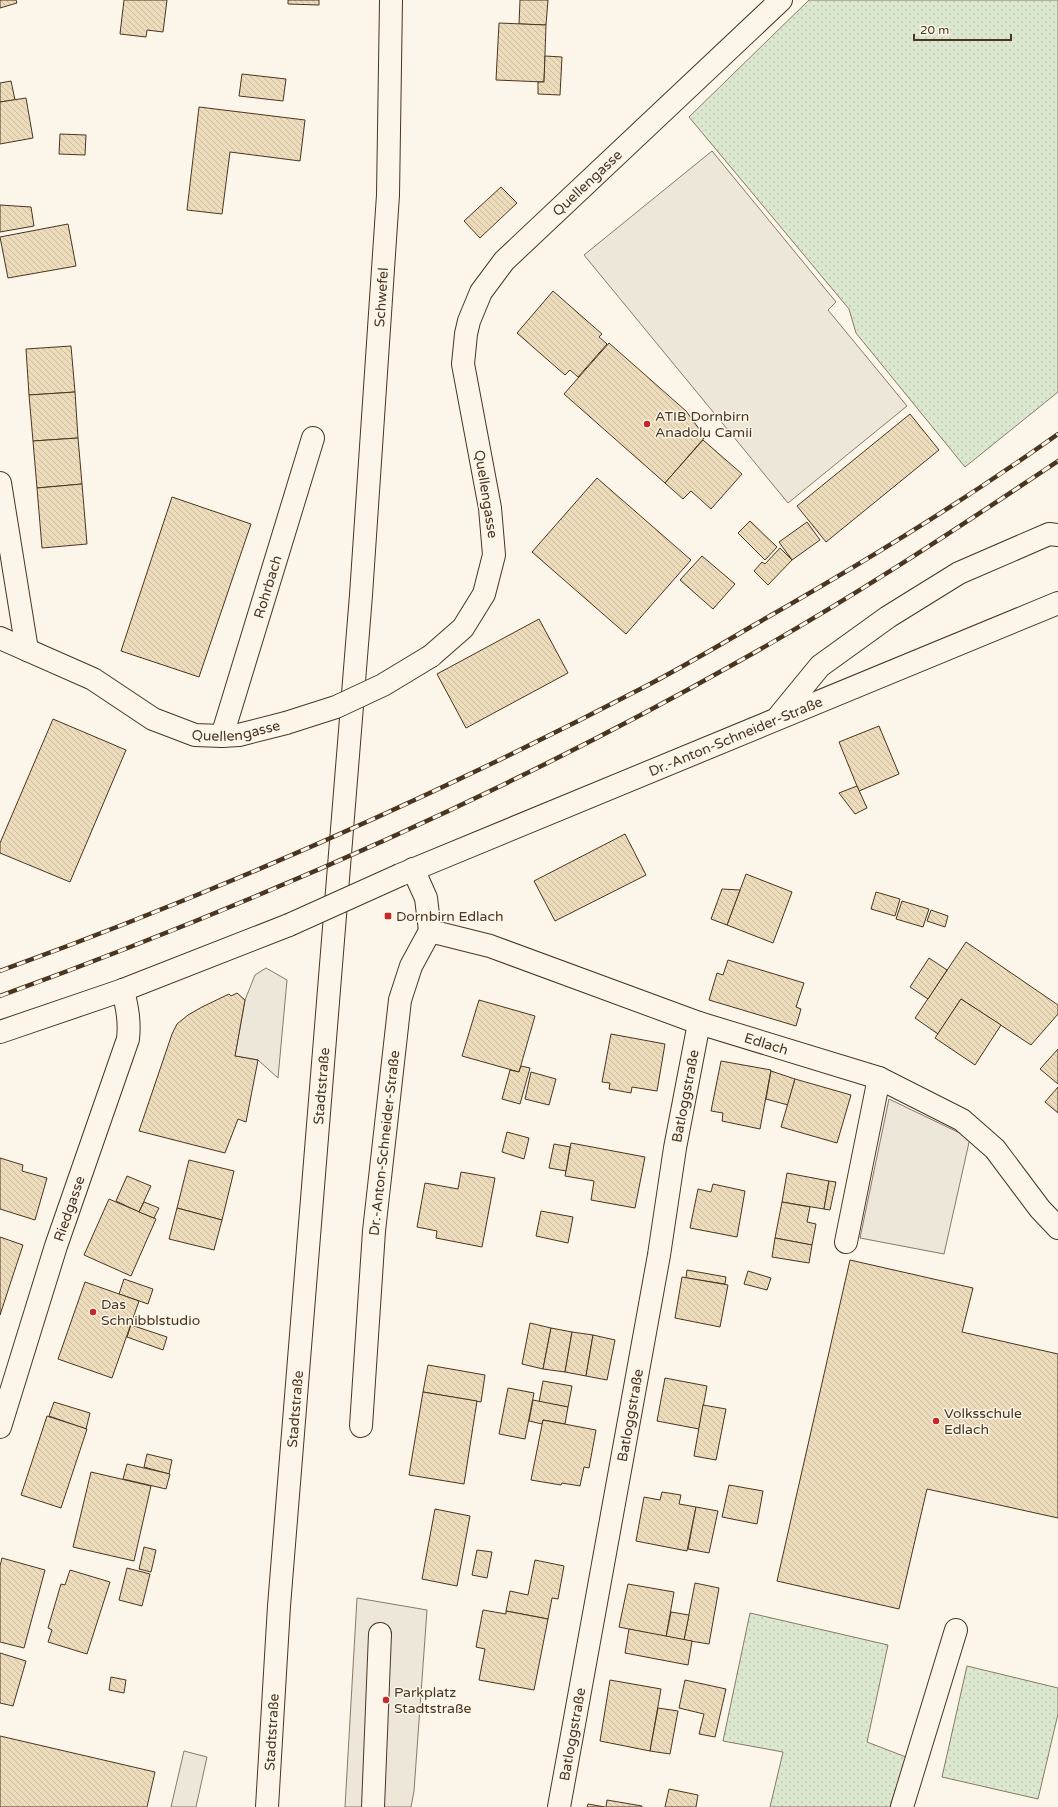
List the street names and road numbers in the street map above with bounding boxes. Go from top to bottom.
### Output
street label: Quellengasse [549,146,625,220]
street label: Schwefel [371,267,392,328]
street label: Quellengasse [471,449,501,539]
street label: Rohrbach [250,553,285,620]
street label: Dr.-Anton-Schneider-Straße [646,693,825,780]
street label: Quellengasse [191,716,282,745]
street label: Edlach [742,1029,790,1058]
street label: Stadtstraße [310,1047,333,1125]
street label: Batloggstraße [668,1048,702,1144]
street label: Dr.-Anton-Schneider-Straße [365,1049,403,1237]
street label: Riedgasse [50,1174,88,1244]
street label: Batloggstraße [613,1367,647,1463]
street label: Stadtstraße [283,1370,307,1448]
street label: Batloggstraße [555,1686,589,1782]
street label: Stadtstraße [261,1693,282,1771]

